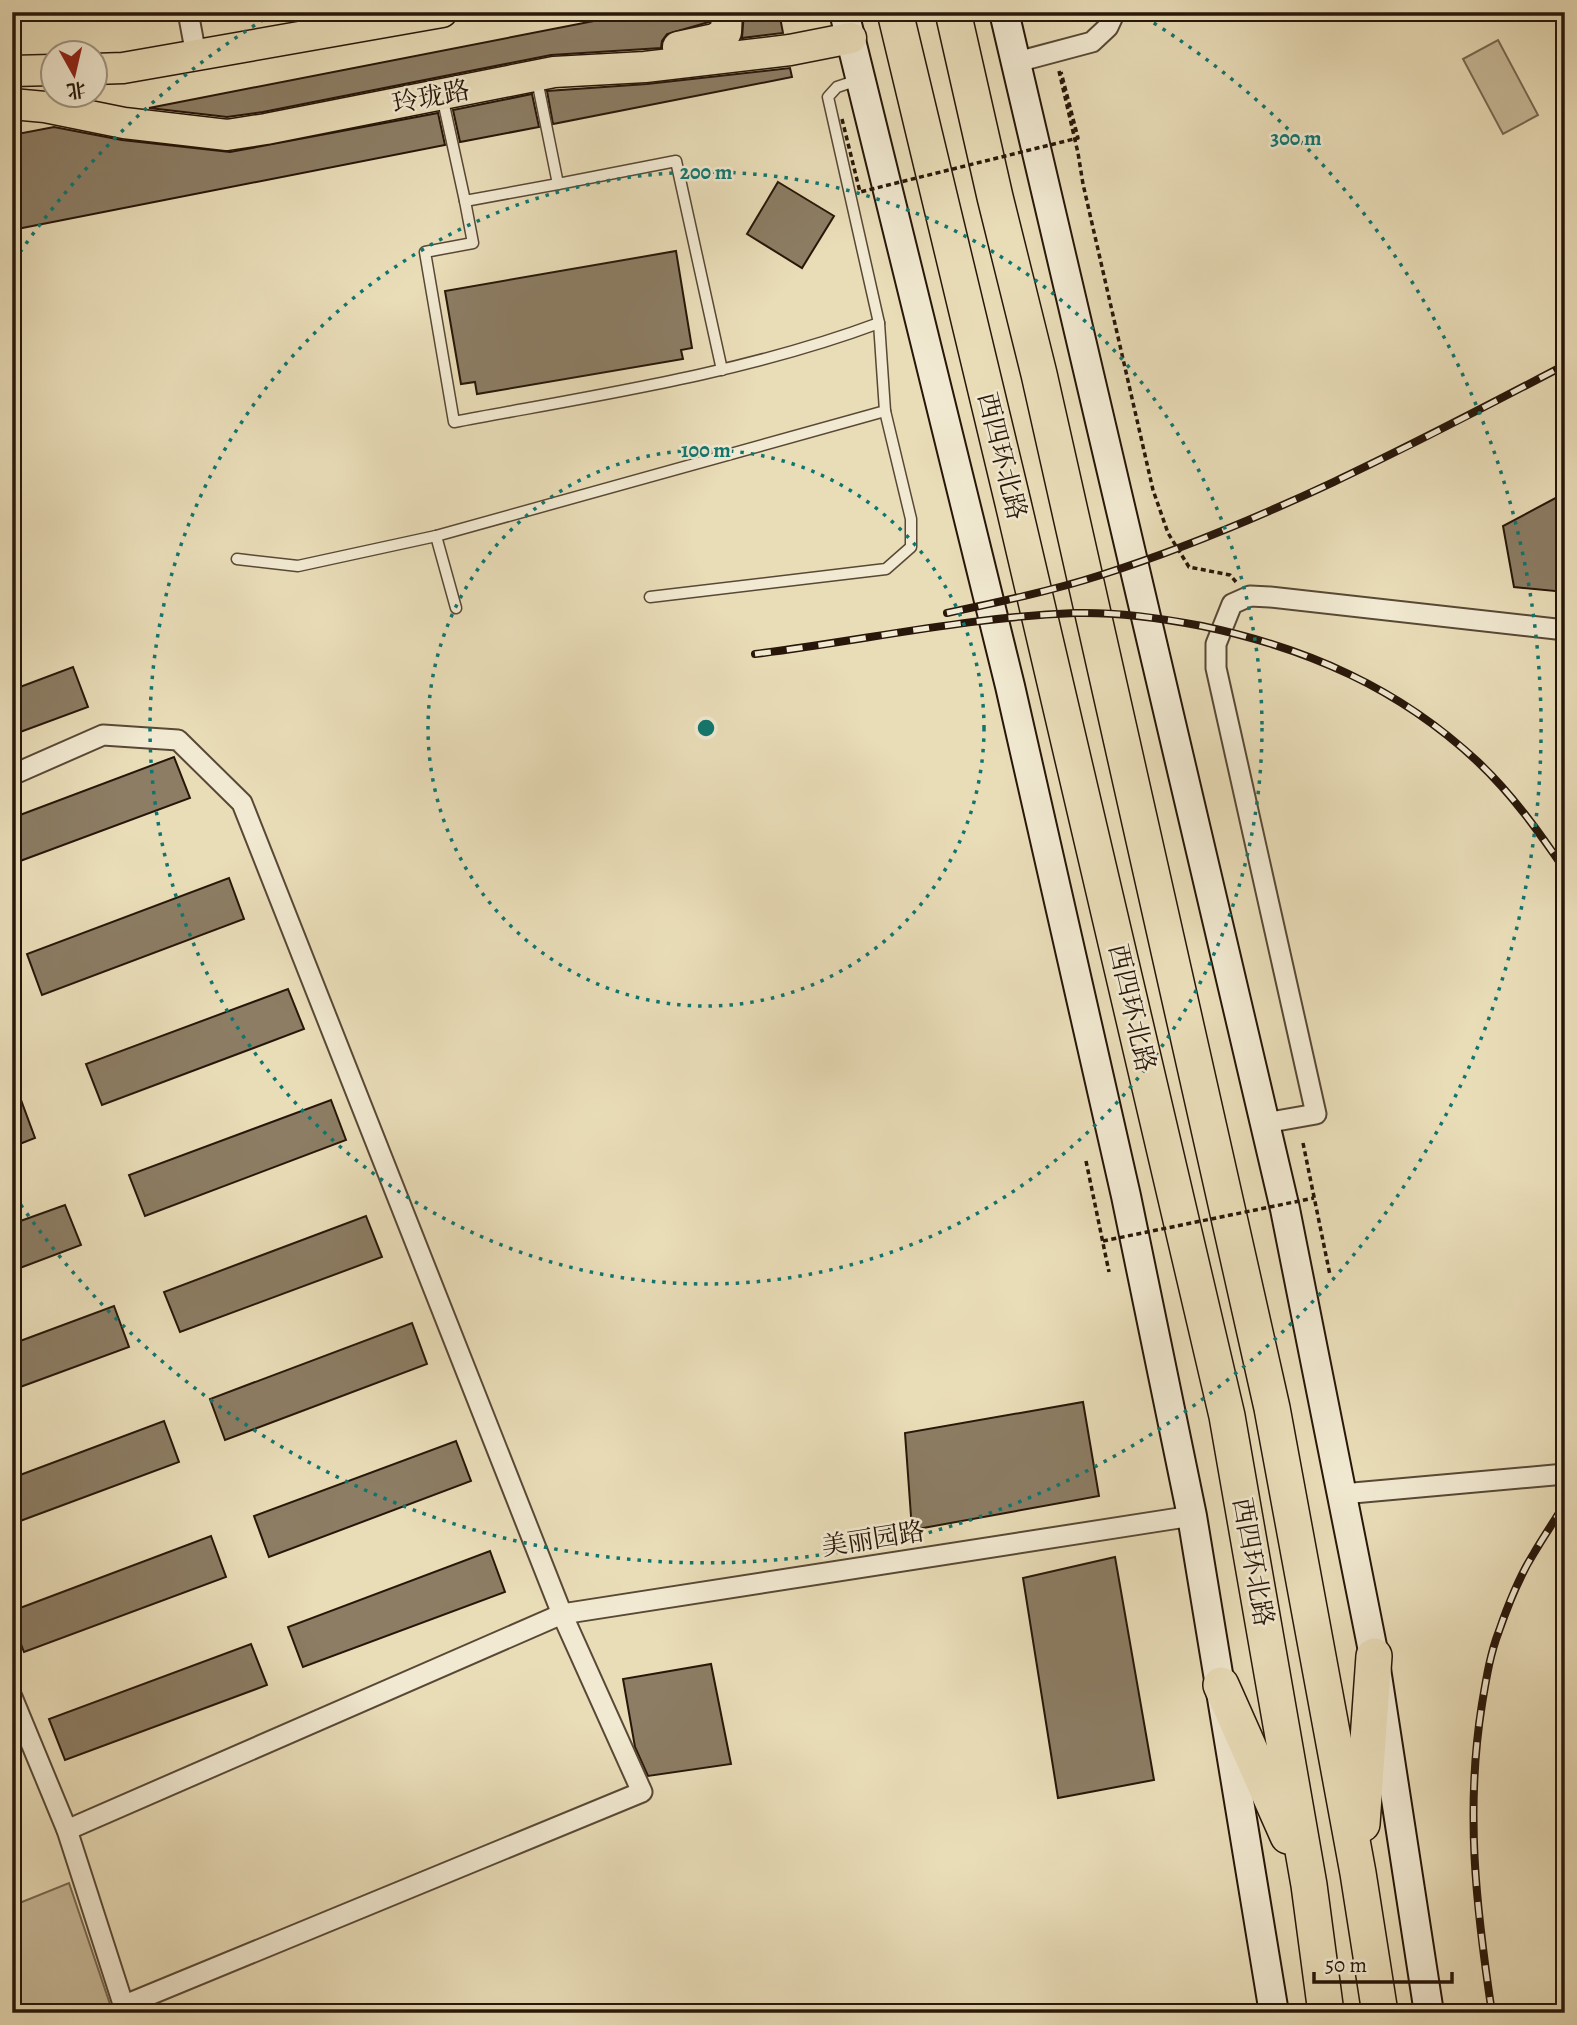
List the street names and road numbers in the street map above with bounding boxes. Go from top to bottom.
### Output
street label: 玲珑路 [389,72,473,122]
street label: 西四环北路 [969,389,1035,523]
street label: 西四环北路 [1100,941,1164,1075]
street label: 西四环北路 [1224,1495,1282,1629]
street label: 美丽园路 [819,1514,927,1564]

